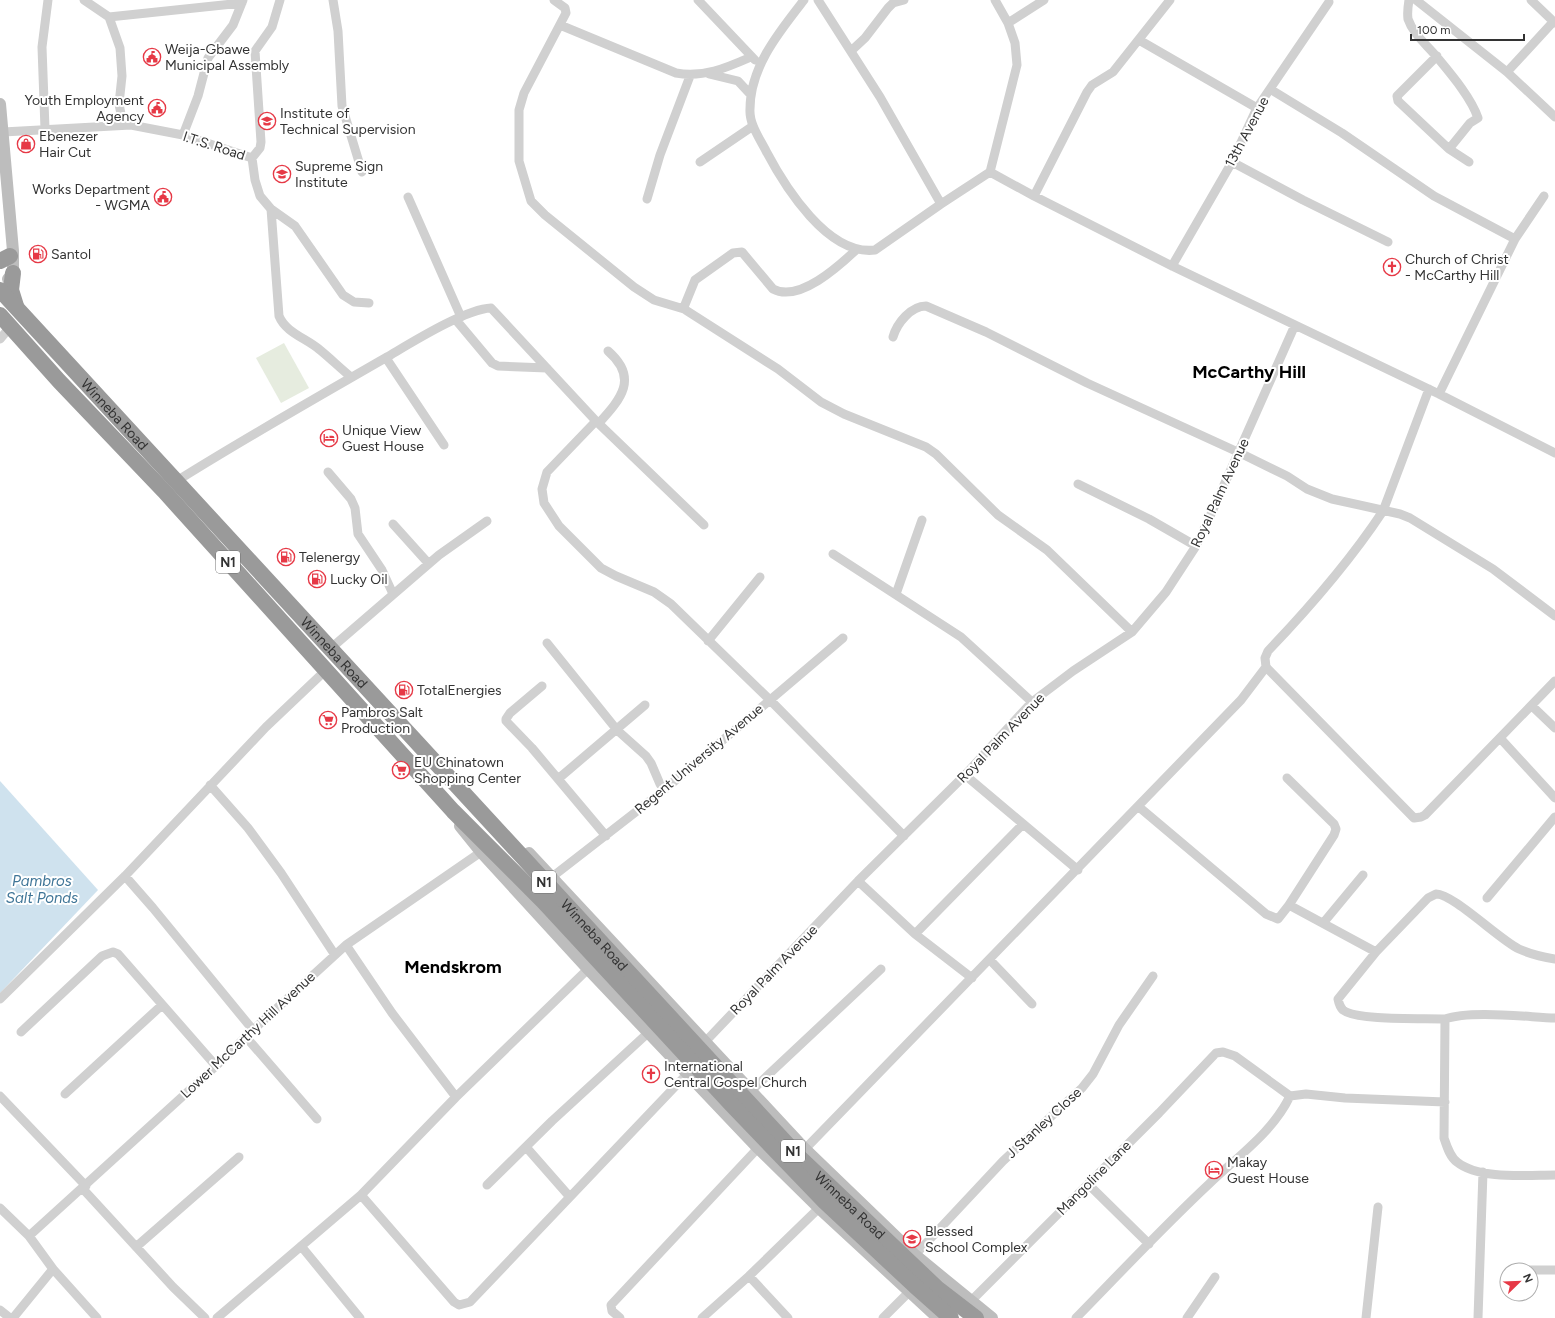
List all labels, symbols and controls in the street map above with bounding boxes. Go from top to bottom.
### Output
scale bar [1411,16,1524,42]
text: 100 m [1417,23,1451,37]
place label: Weija-Gbawe Municipal Assembly [165,41,290,74]
public building icon: Weija-Gbawe Municipal Assembly [142,47,162,67]
place label: Youth Employment Agency [24,92,145,125]
street label: 13th Avenue [1221,94,1273,170]
public building icon: Youth Employment Agency [147,98,167,118]
place label: Institute of Technical Supervision [280,105,416,138]
school or university icon: Institute of Technical Supervision [257,111,277,131]
place label: Ebenezer Hair Cut [39,128,98,161]
street label: I.T.S. Road [181,128,247,164]
shop icon: Ebenezer Hair Cut [16,134,36,154]
place label: Supreme Sign Institute [295,158,383,191]
school or university icon: Supreme Sign Institute [272,164,292,184]
place label: Works Department - WGMA [32,181,151,214]
public building icon: Works Department - WGMA [153,187,173,207]
fuel station icon: Santol [28,244,48,264]
place label: Santol [51,246,91,263]
place label: Church of Christ - McCarthy Hill [1405,251,1509,284]
church icon: Church of Christ - McCarthy Hill [1382,257,1402,277]
district label: McCarthy Hill [1192,361,1306,383]
street label: Winneba Road [77,375,152,454]
place label: Unique View Guest House [342,422,424,455]
hotel icon: Unique View Guest House [319,428,339,448]
street label: Royal Palm Avenue [1187,435,1253,550]
fuel station icon: Telenergy [276,547,296,567]
place label: Telenergy [299,549,361,566]
road number: N1 [216,551,240,573]
fuel station icon: Lucky Oil [307,569,327,589]
place label: Lucky Oil [330,571,387,588]
street label: Winneba Road [297,613,371,692]
fuel station icon: TotalEnergies [394,680,414,700]
place label: TotalEnergies [417,682,502,699]
street label: Royal Palm Avenue [954,689,1049,787]
street label: Regent University Avenue [631,700,767,818]
place label: Pambros Salt Production [341,704,423,737]
supermarket icon: Pambros Salt Production [318,710,338,730]
place label: EU Chinatown Shopping Center [414,754,521,787]
supermarket icon: EU Chinatown Shopping Center [391,760,411,780]
road number: N1 [532,871,556,893]
water label: Pambros Salt Ponds [6,872,78,907]
street label: Winneba Road [557,896,631,974]
street label: Royal Palm Avenue [727,921,822,1019]
district label: Mendskrom [404,956,502,978]
street label: Lower McCarthy Hill Avenue [177,968,319,1102]
place label: International Central Gospel Church [664,1058,807,1091]
church icon: International Central Gospel Church [641,1064,661,1084]
street label: J Stanley Close [1003,1084,1085,1162]
street label: Mangoline Lane [1053,1137,1135,1219]
road number: N1 [781,1140,805,1162]
place label: Makay Guest House [1227,1154,1309,1187]
hotel icon: Makay Guest House [1204,1160,1224,1180]
street label: Winneba Road [811,1168,889,1243]
place label: Blessed School Complex [925,1223,1028,1256]
school or university icon: Blessed School Complex [902,1229,922,1249]
north arrow [1499,1262,1539,1302]
text: N [1520,1272,1535,1285]

